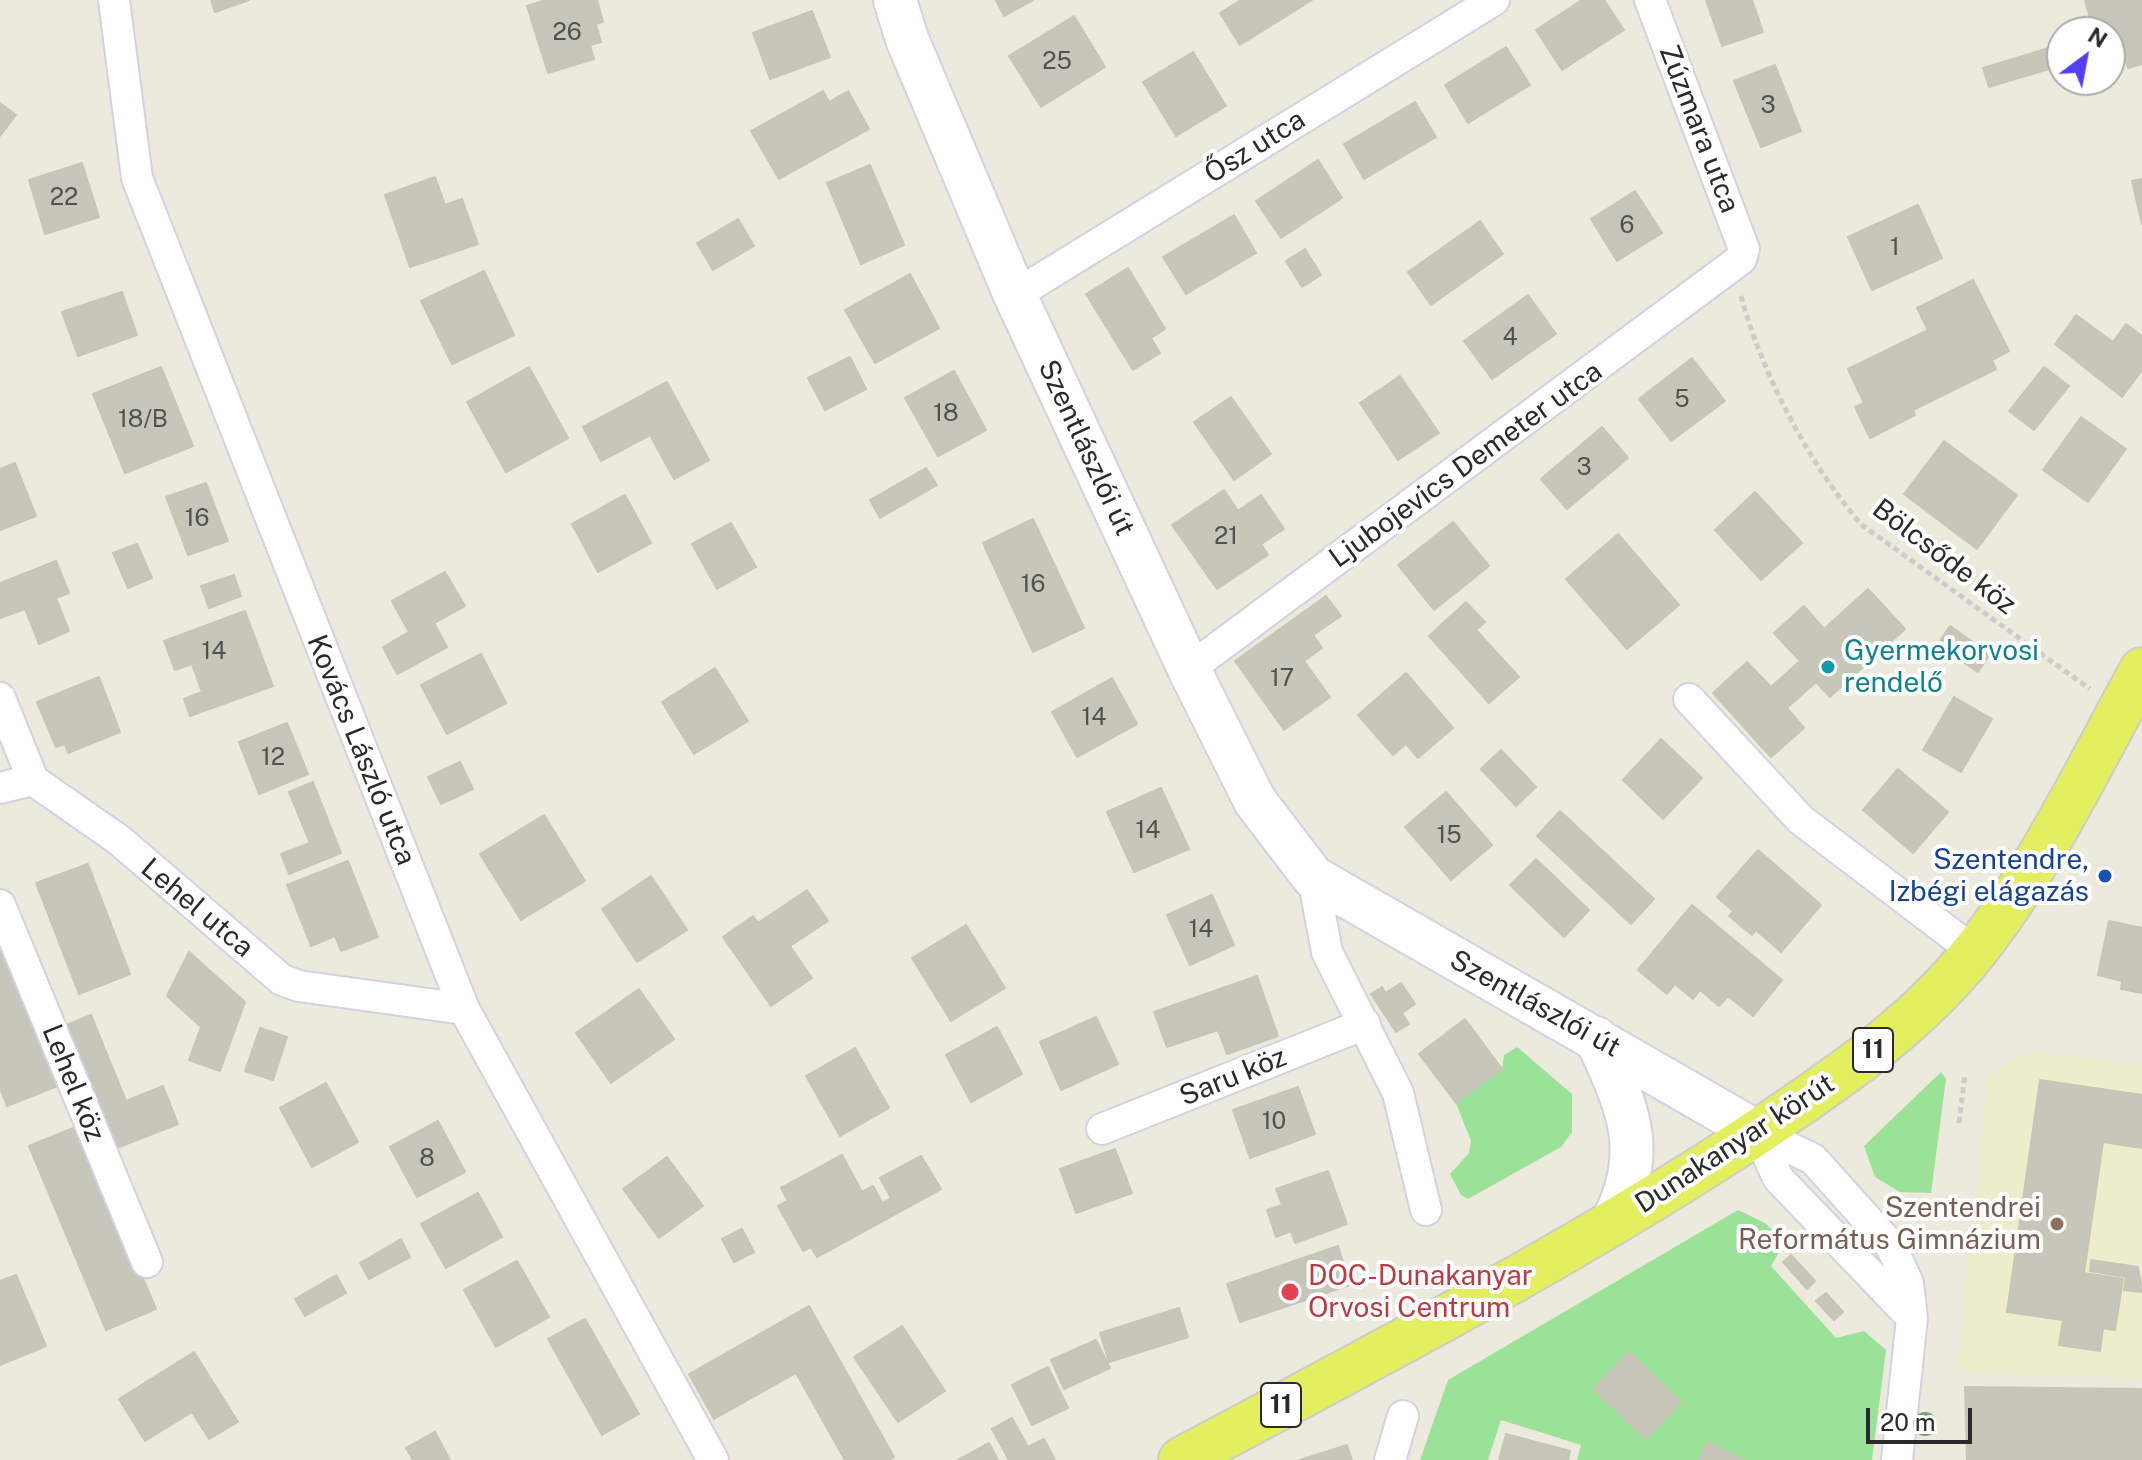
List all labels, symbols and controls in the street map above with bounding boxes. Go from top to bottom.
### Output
north arrow [2046,16,2126,96]
house number: 26 [552,19,582,47]
text: N [2083,22,2112,53]
street label: Zúzmara utca [1652,40,1746,218]
house number: 25 [1042,48,1072,76]
house number: 3 [1760,92,1776,120]
street label: Ősz utca [1199,103,1311,191]
house number: 22 [50,184,78,212]
house number: 6 [1620,212,1634,240]
house number: 1 [1890,234,1900,262]
house number: 4 [1502,324,1518,352]
street label: Szentlászlói út [1031,355,1141,541]
street label: Ljubojevics Demeter utca [1323,355,1609,575]
house number: 5 [1674,386,1690,414]
house number: 18 [933,400,959,428]
house number: 18/B [118,406,168,434]
house number: 3 [1576,454,1592,482]
street label: Bölcsőde köz [1866,492,2022,622]
house number: 16 [185,505,209,533]
house number: 21 [1214,523,1238,551]
house number: 16 [1021,571,1045,599]
street label: Kovács László utca [299,630,423,870]
place label: Gyermekorvosi rendelő [1844,634,2039,700]
house number: 14 [202,638,226,666]
marker: Gyermekorvosi rendelő [1819,658,1837,676]
house number: 17 [1270,665,1294,693]
house number: 14 [1082,704,1106,732]
house number: 12 [261,744,285,772]
house number: 14 [1136,817,1160,845]
house number: 15 [1436,822,1462,850]
place label: Szentendre, Izbégi elágazás [1889,843,2089,909]
street label: Lehel utca [134,851,260,965]
marker: Szentendre, Izbégi elágazás [2096,867,2114,885]
house number: 14 [1189,916,1213,944]
street label: Szentlászlói út [1444,943,1626,1065]
street label: Lehel köz [34,1020,112,1146]
road number: 11 [1853,1028,1893,1072]
street label: Saru köz [1175,1040,1291,1114]
street label: Dunakanyar körút [1629,1067,1841,1221]
house number: 10 [1262,1108,1286,1136]
house number: 8 [419,1145,435,1173]
place label: Szentendrei Református Gimnázium [1738,1191,2041,1257]
marker: Szentendrei Református Gimnázium [2048,1215,2066,1233]
place label: DOC-Dunakanyar Orvosi Centrum [1308,1259,1533,1325]
marker: DOC-Dunakanyar Orvosi Centrum [1279,1281,1301,1303]
road number: 11 [1261,1383,1301,1427]
scale bar [1870,1392,1976,1442]
text: 20 m [1880,1408,1936,1436]

